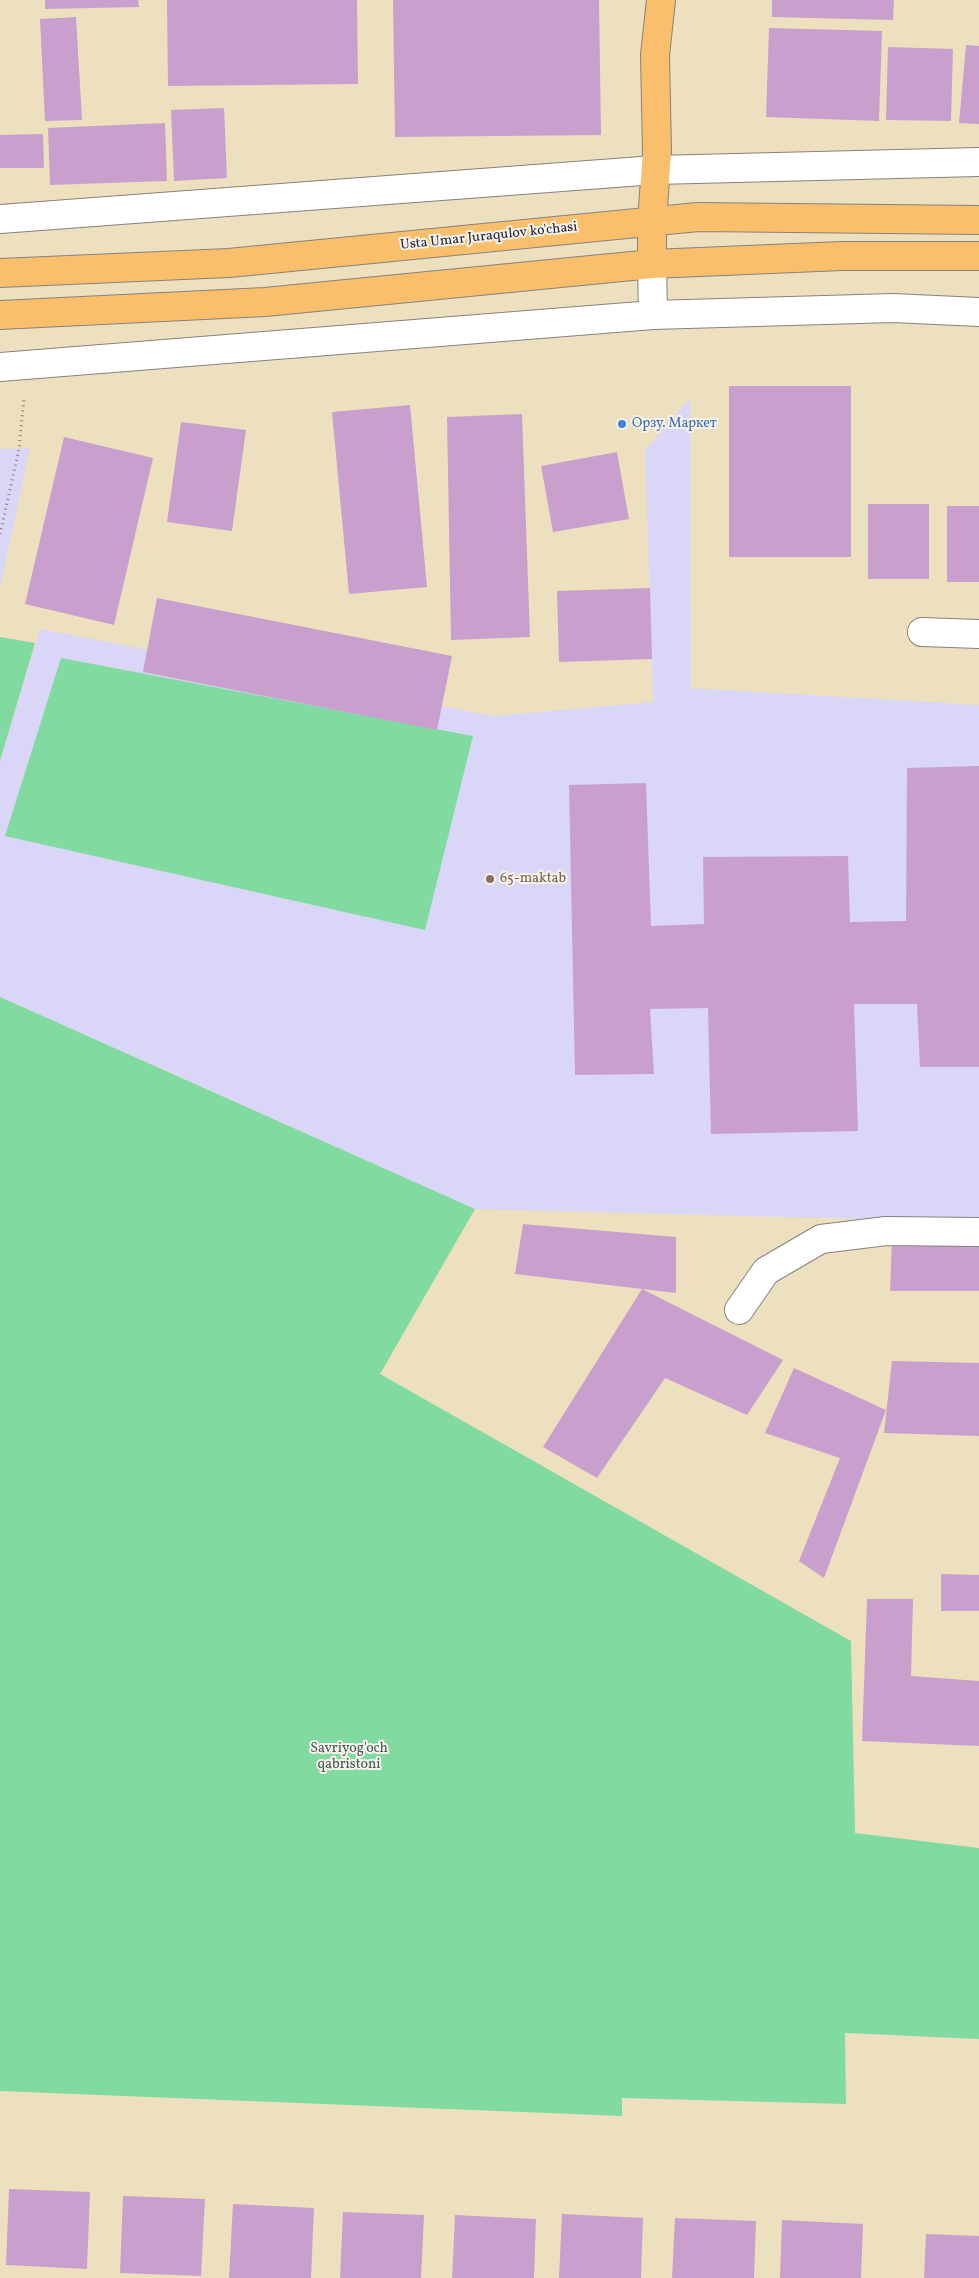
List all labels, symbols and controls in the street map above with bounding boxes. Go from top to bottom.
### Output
street label: Usta Umar Juraqulov ko'chasi [400,219,578,255]
place label: Орзу. Маркет [632,416,717,432]
marker: Орзу. Маркет [616,418,628,430]
place label: 65-maktab [500,871,566,887]
marker: 65-maktab [484,873,496,885]
park label: Savriyog'och qabristoni [310,1741,388,1774]

